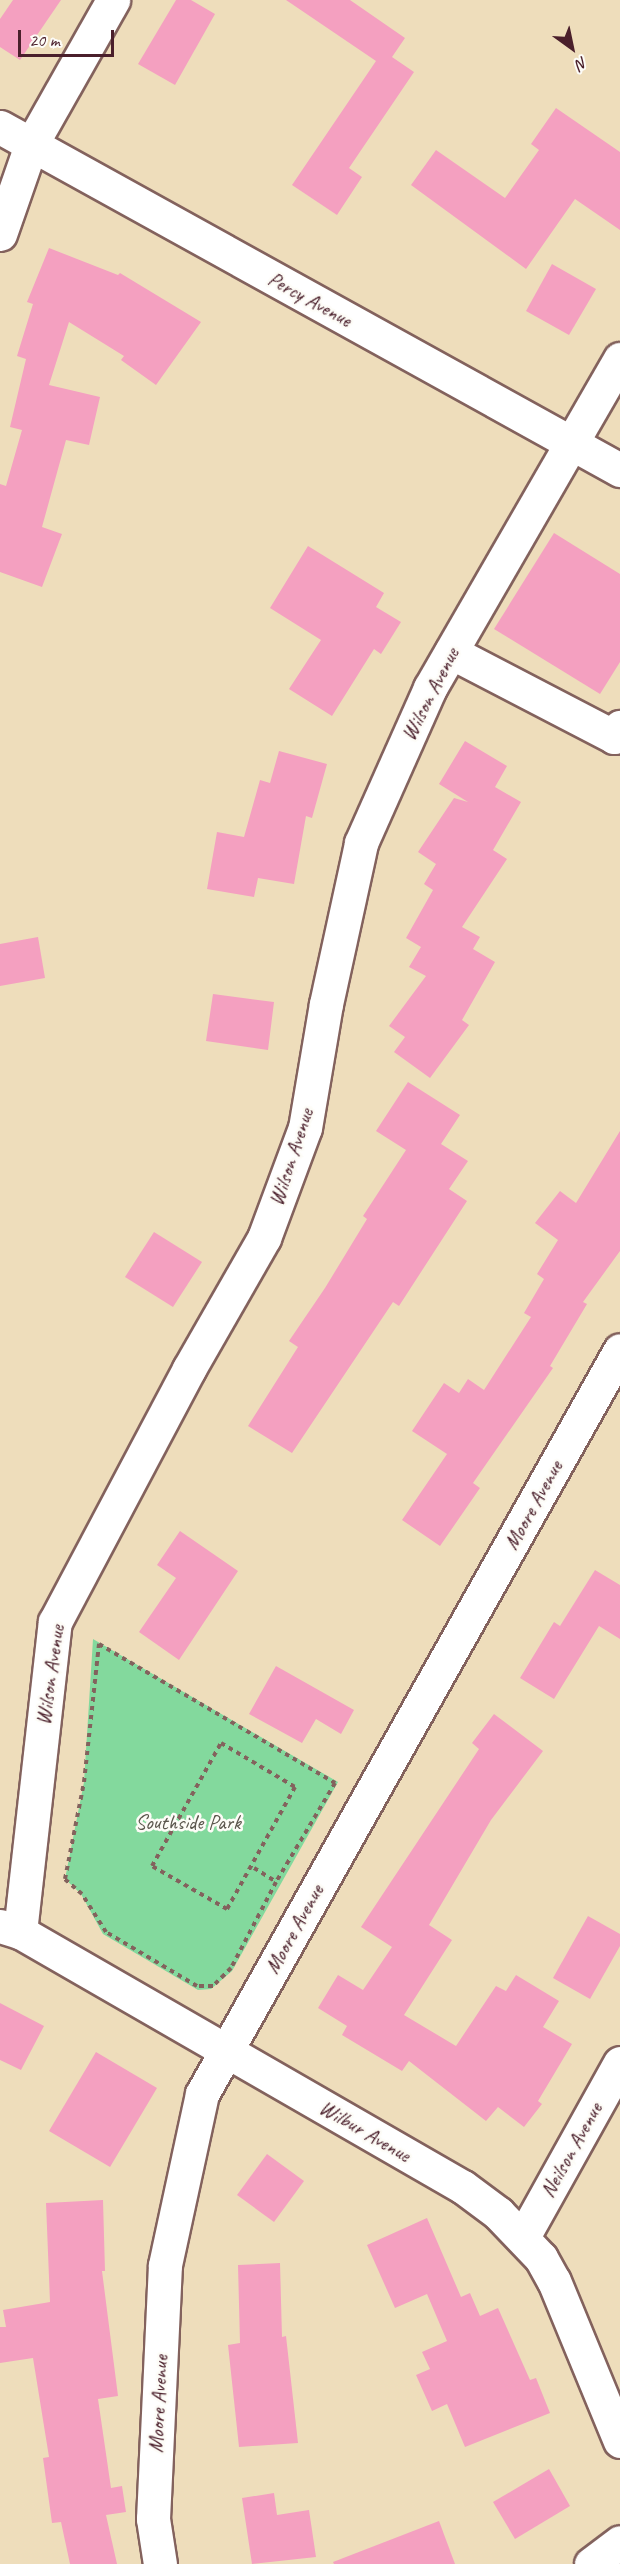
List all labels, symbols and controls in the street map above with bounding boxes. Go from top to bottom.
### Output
scale bar [21,18,117,56]
north arrow [542,18,602,78]
text: 20 m [29,29,60,51]
text: N [572,52,591,74]
street label: Percy Avenue [264,266,356,332]
street label: Wilson Avenue [396,643,464,745]
street label: Wilson Avenue [263,1105,319,1209]
street label: Moore Avenue [498,1456,568,1554]
street label: Wilson Avenue [31,1623,69,1727]
park label: Southside Park [135,1809,241,1835]
street label: Moore Avenue [259,1880,329,1978]
street label: Wilbur Avenue [315,2095,415,2167]
street label: Neilson Avenue [535,2098,607,2202]
street label: Moore Avenue [143,2355,173,2453]

